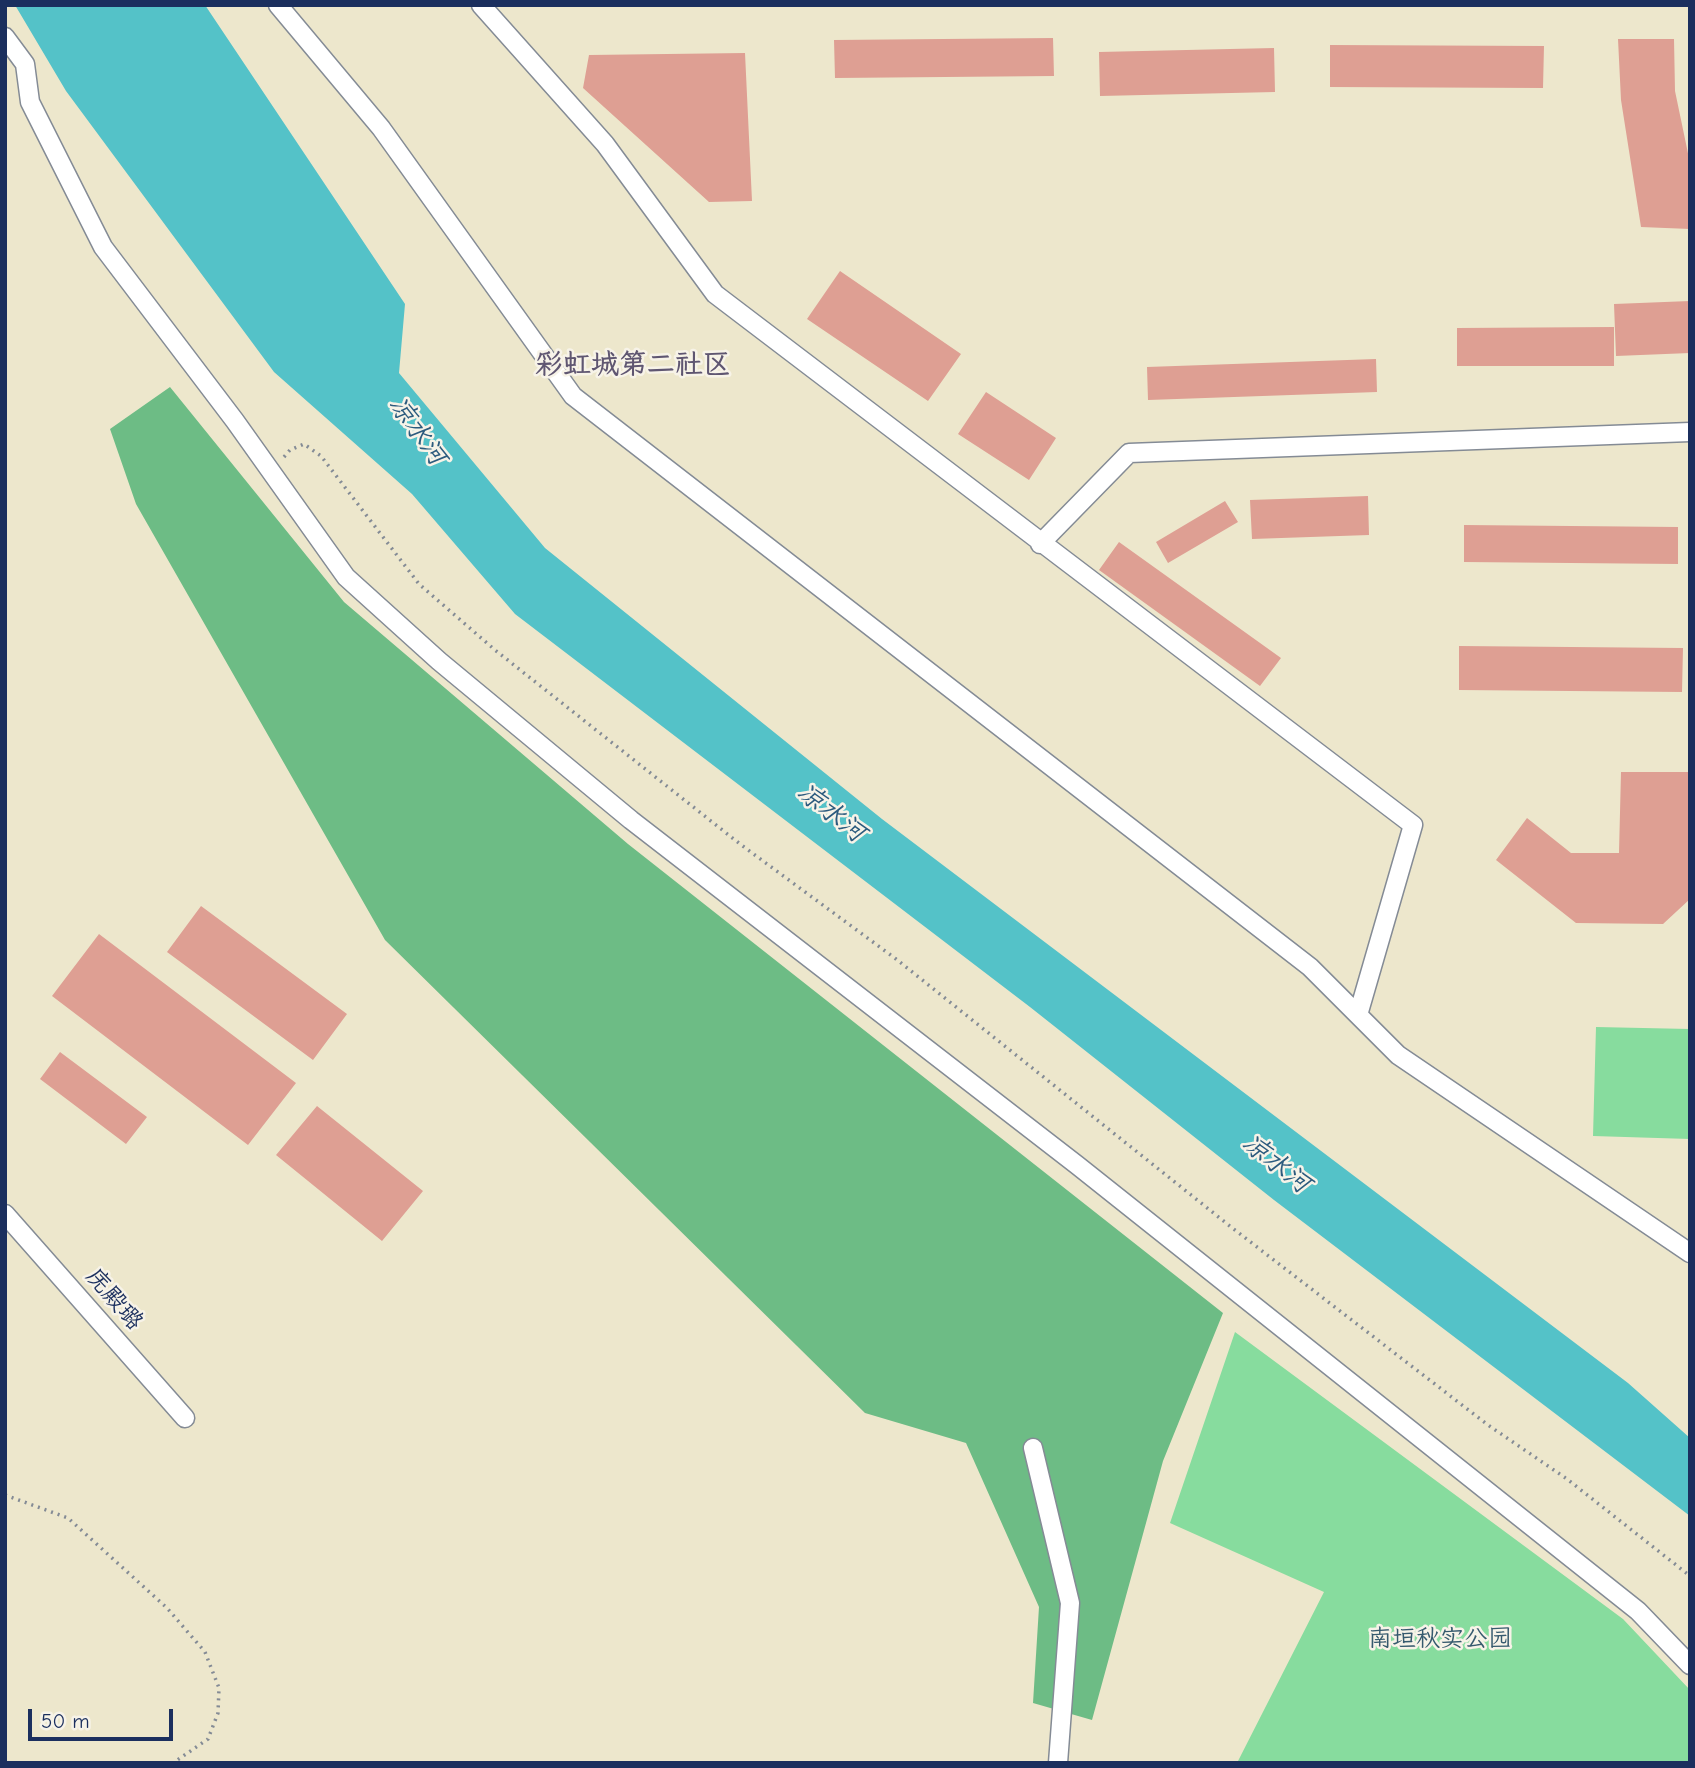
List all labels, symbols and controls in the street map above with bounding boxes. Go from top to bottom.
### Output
district label: 彩虹城第二社区 [535,348,731,382]
water label: 凉水河 [381,390,453,472]
water label: 凉水河 [791,777,871,849]
water label: 凉水河 [1236,1128,1316,1200]
street label: 庑殿璐 [80,1262,148,1336]
park label: 南垣秋实公园 [1368,1625,1512,1653]
scale bar [32,1694,177,1738]
text: 50 m [41,1709,90,1733]

